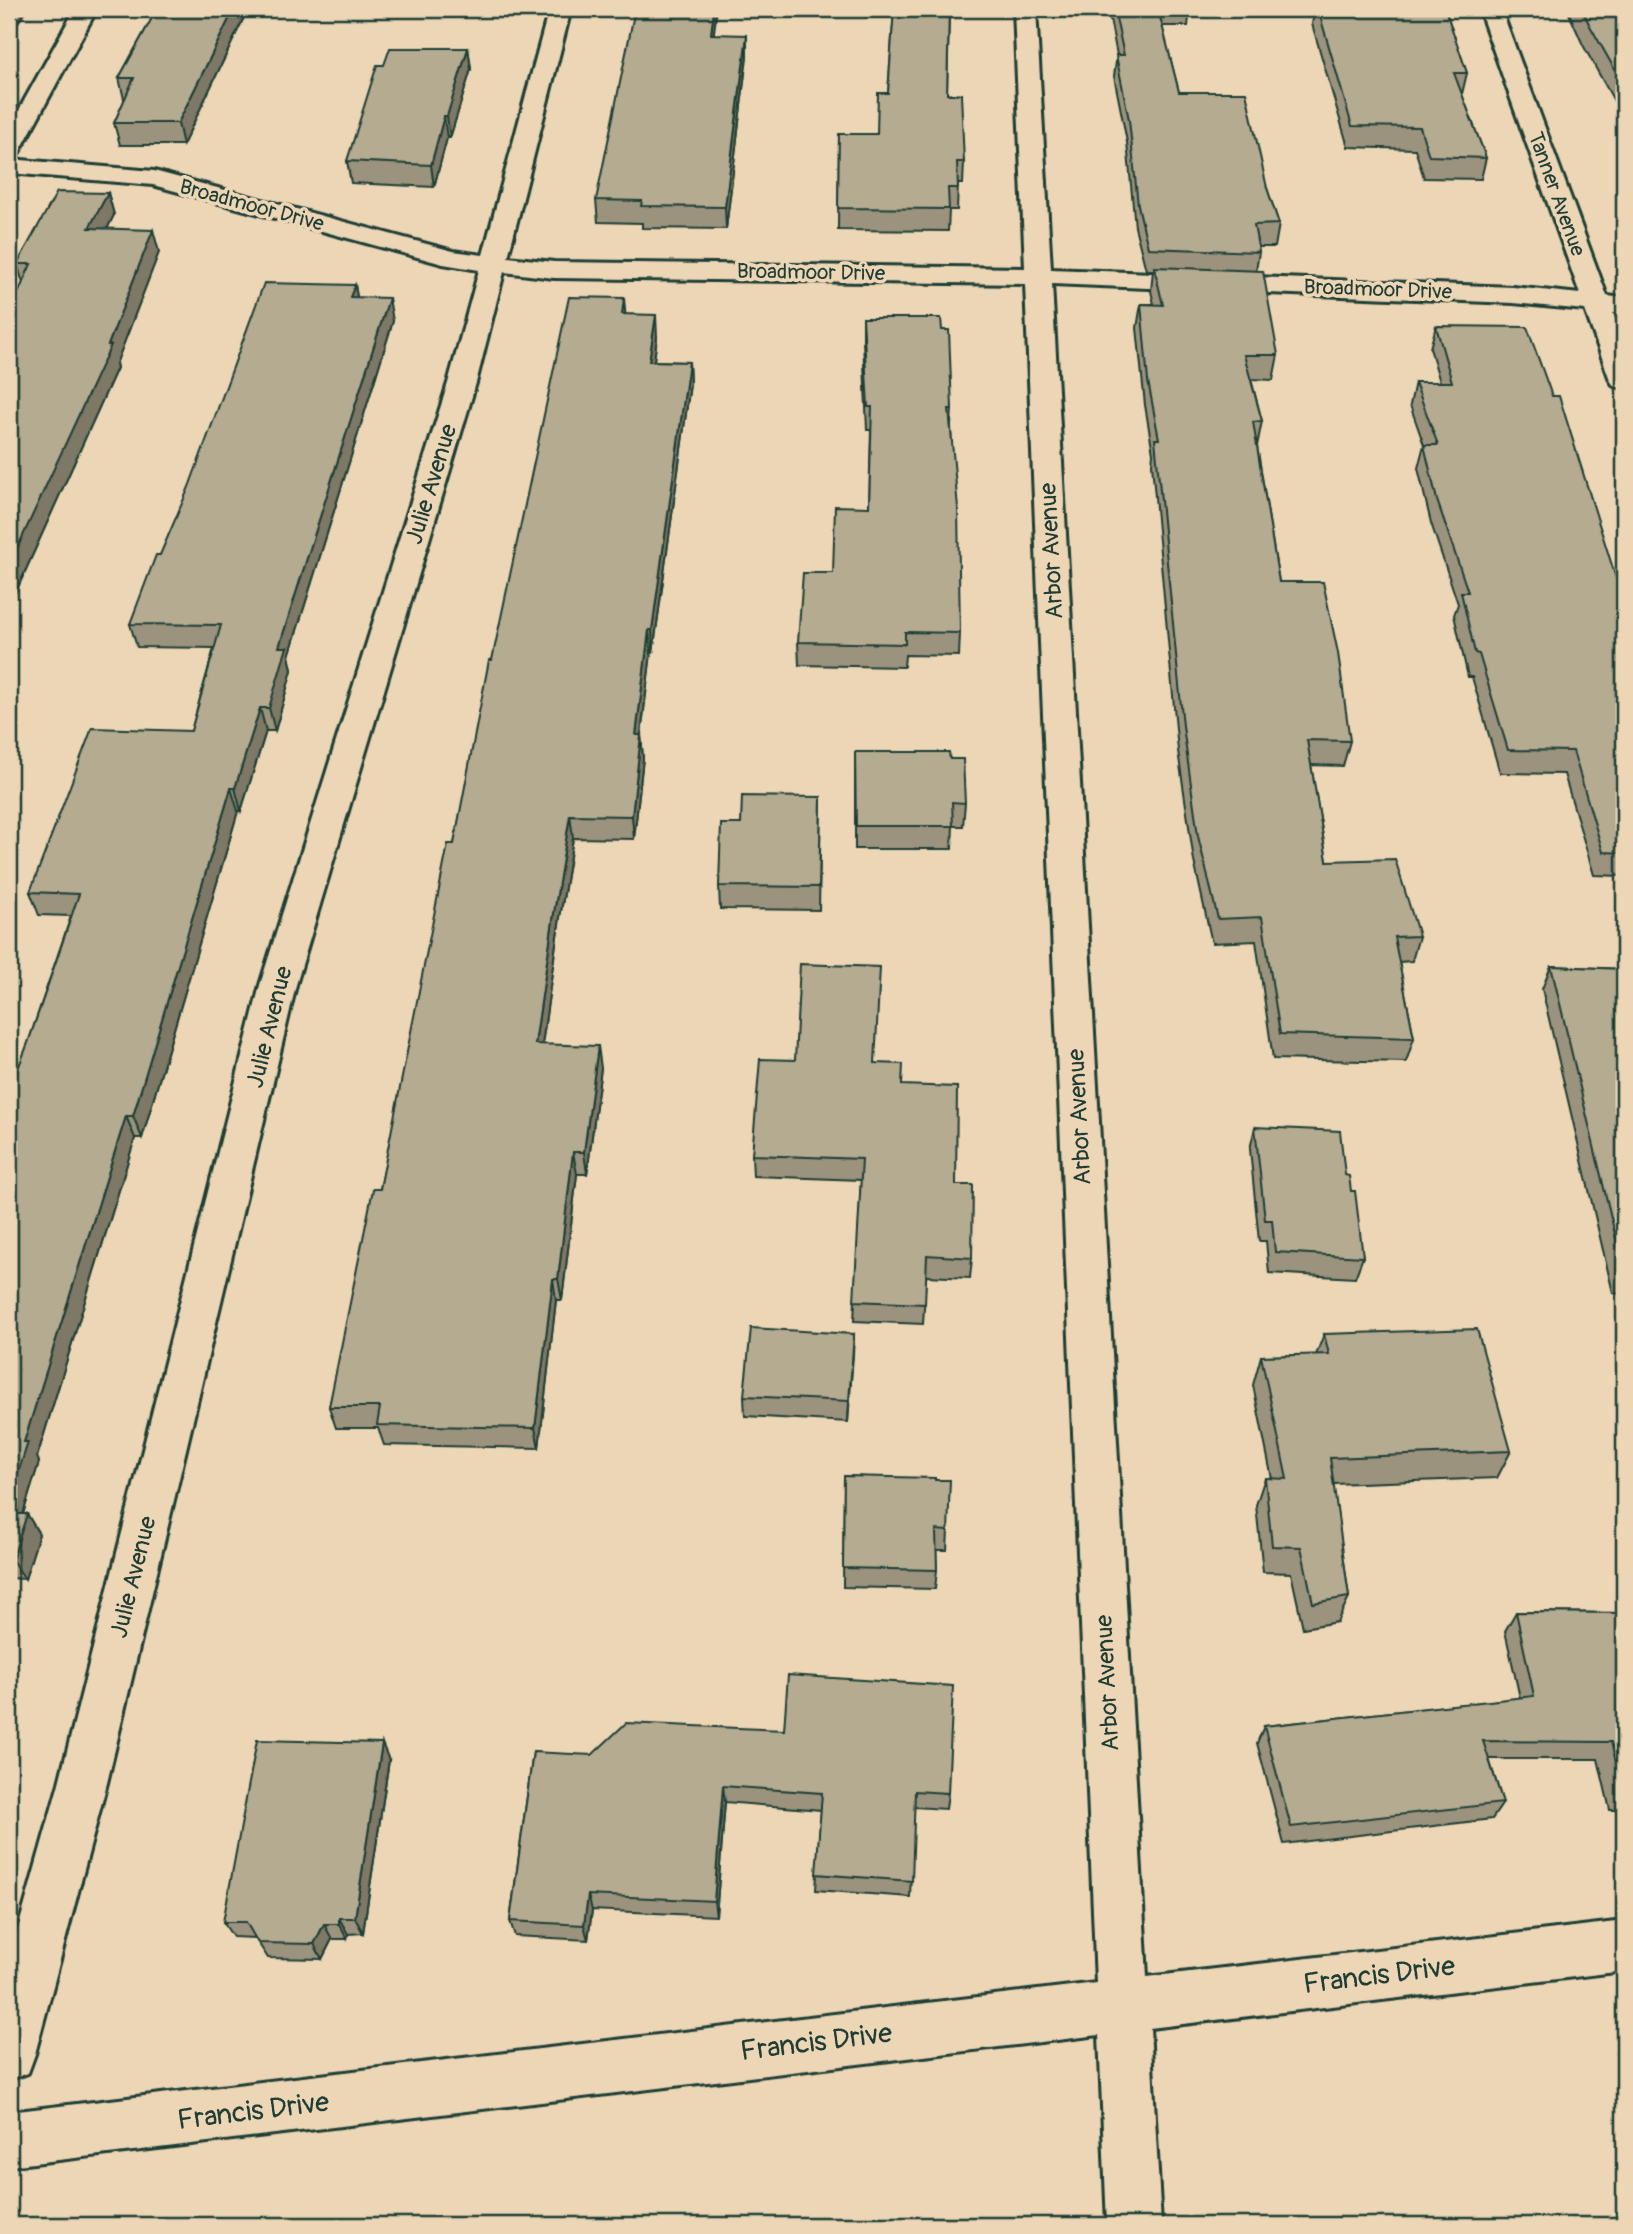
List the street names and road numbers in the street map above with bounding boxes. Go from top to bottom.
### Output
street label: Tanner Avenue [1522,128,1592,261]
street label: Broadmoor Drive [177,173,328,238]
street label: Broadmoor Drive [737,258,886,287]
street label: Broadmoor Drive [1303,273,1453,306]
street label: Julie Avenue [399,420,464,548]
street label: Arbor Avenue [1033,482,1070,620]
street label: Julie Avenue [240,963,299,1091]
street label: Arbor Avenue [1061,1048,1098,1186]
street label: Julie Avenue [104,1513,163,1641]
street label: Arbor Avenue [1089,1614,1126,1752]
street label: Francis Drive [1301,1949,1457,2002]
street label: Francis Drive [738,2016,894,2069]
street label: Francis Drive [175,2085,331,2138]

